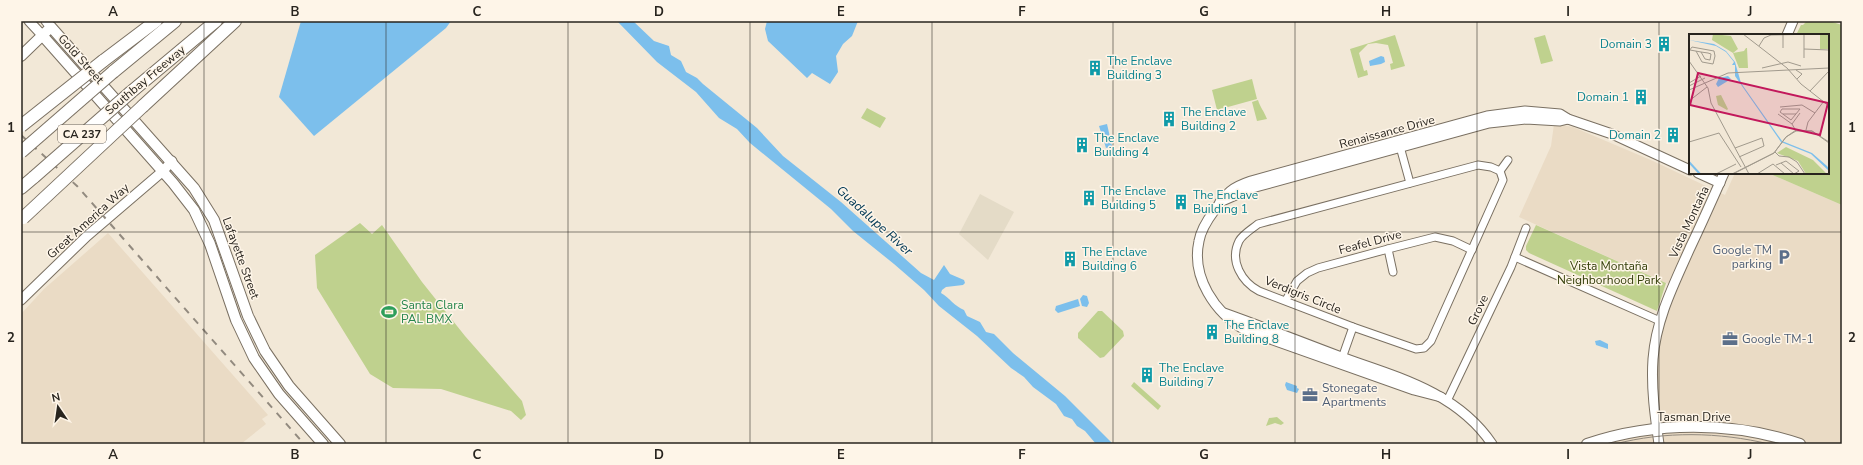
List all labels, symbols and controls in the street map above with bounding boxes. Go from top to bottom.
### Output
text: A [108,3,118,21]
text: B [291,3,300,21]
text: C [473,3,482,21]
text: D [654,3,664,21]
text: E [837,3,845,21]
text: F [1018,3,1026,21]
text: G [1199,3,1209,21]
text: H [1381,3,1391,21]
text: I [1566,3,1570,21]
text: J [1747,3,1752,21]
street label: Gold Street [54,31,108,88]
inset map [1689,34,1829,174]
building icon: Domain 3 [1655,35,1673,53]
place label: Domain 3 [1600,36,1652,52]
street label: Southbay Freeway [101,41,189,118]
place label: The Enclave Building 3 [1107,53,1172,83]
building icon: The Enclave Building 3 [1086,59,1104,77]
building icon: Domain 1 [1632,88,1650,106]
place label: Domain 1 [1577,89,1629,105]
place label: The Enclave Building 2 [1181,104,1246,134]
building icon: The Enclave Building 2 [1160,110,1178,128]
street label: Renaissance Drive [1337,112,1437,152]
text: 1 [7,119,15,137]
text: 1 [1848,119,1856,137]
road number: CA 237 [58,125,106,143]
building icon: Domain 2 [1664,126,1682,144]
place label: Domain 2 [1609,127,1661,143]
place label: The Enclave Building 4 [1094,130,1159,160]
building icon: The Enclave Building 4 [1073,136,1091,154]
street label: Great America Way [43,179,133,262]
water label: Guadalupe River [832,182,917,260]
place label: The Enclave Building 5 [1101,183,1166,213]
street label: Vista Montaña [1665,183,1713,262]
place label: The Enclave Building 1 [1193,187,1258,217]
building icon: The Enclave Building 5 [1080,189,1098,207]
building icon: The Enclave Building 1 [1172,193,1190,211]
street label: Lafayette Street [219,215,263,302]
street label: Feafel Drive [1337,226,1403,258]
place label: Google TM parking [1712,242,1772,272]
place label: The Enclave Building 6 [1082,244,1147,274]
parking icon: Google TM parking [1775,248,1793,266]
building icon: The Enclave Building 6 [1061,250,1079,268]
park label: Vista Montaña Neighborhood Park [1557,258,1662,288]
street label: Verdigris Circle [1261,272,1344,318]
street label: Grove [1464,292,1492,328]
place label: Santa Clara PAL BMX [401,297,464,327]
sports icon: Santa Clara PAL BMX [380,303,398,321]
place label: The Enclave Building 8 [1224,317,1289,347]
building icon: The Enclave Building 8 [1203,323,1221,341]
text: 2 [7,329,15,347]
text: 2 [1848,329,1856,347]
office icon: Google TM-1 [1721,330,1739,348]
place label: Google TM-1 [1742,331,1814,347]
place label: The Enclave Building 7 [1159,360,1224,390]
building icon: The Enclave Building 7 [1138,366,1156,384]
place label: Stonegate Apartments [1322,380,1387,410]
office icon: Stonegate Apartments [1301,386,1319,404]
north arrow [38,387,78,427]
text: N [50,390,62,406]
street label: Tasman Drive [1657,409,1731,425]
text: A [108,446,118,464]
text: B [291,446,300,464]
text: C [473,446,482,464]
text: D [654,446,664,464]
text: E [837,446,845,464]
text: F [1018,446,1026,464]
text: G [1199,446,1209,464]
text: H [1381,446,1391,464]
text: I [1566,446,1570,464]
text: J [1747,446,1752,464]

